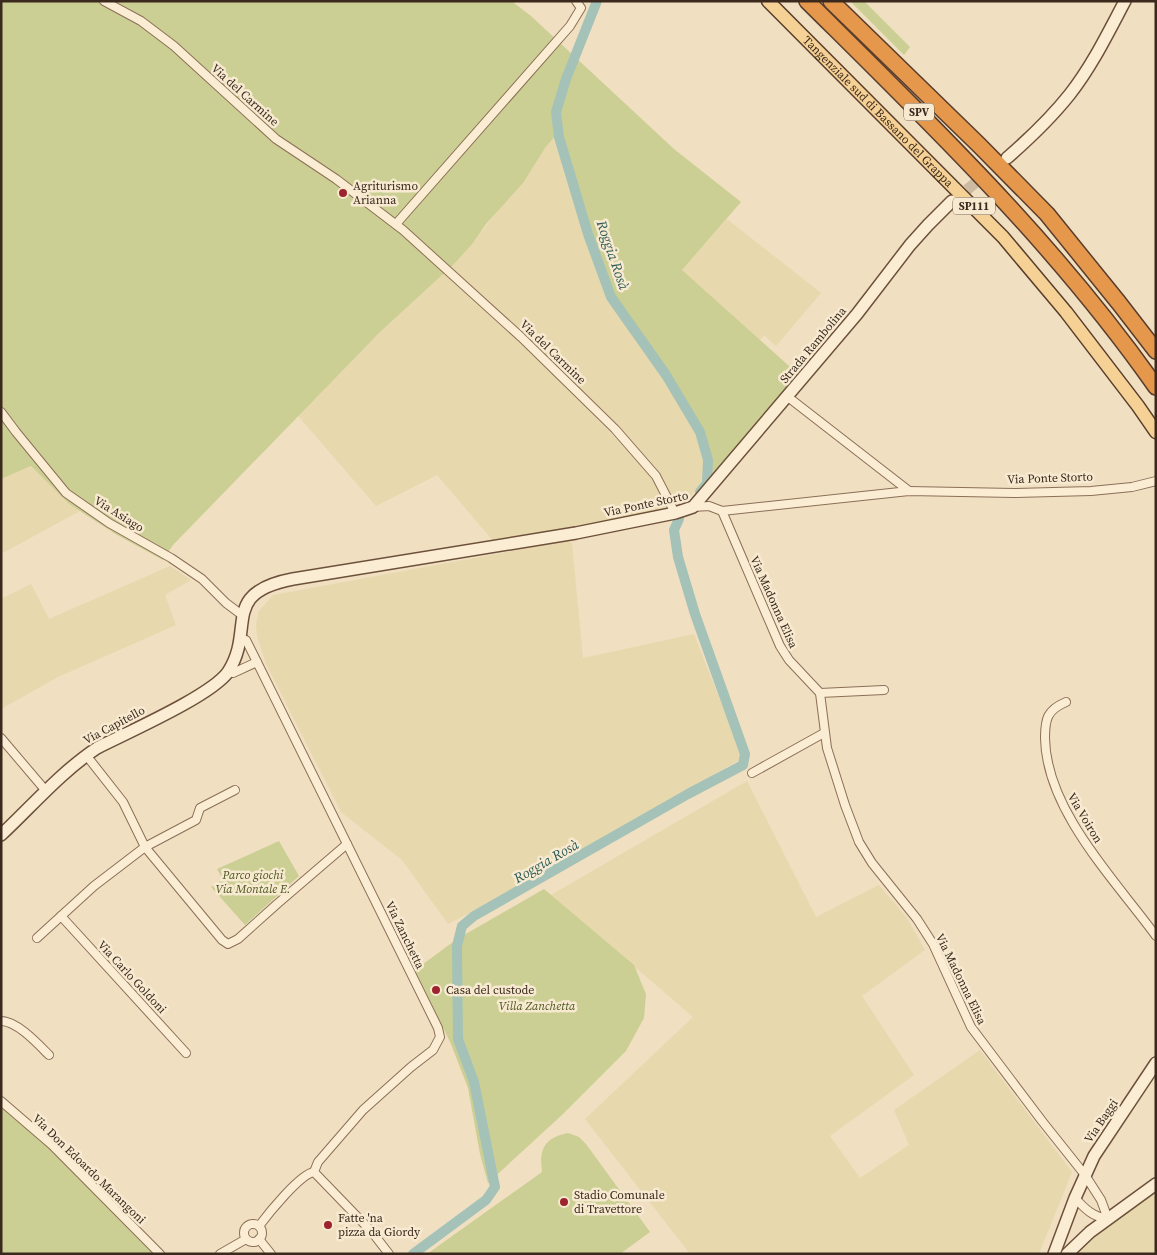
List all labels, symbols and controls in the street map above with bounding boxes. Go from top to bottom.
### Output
street label: Tangenziale sud di Bassano del Grappa [799,32,957,191]
street label: Via del Carmine [208,60,282,130]
road number: SPV [904,104,934,120]
place label: Agriturismo Arianna [353,178,418,208]
marker: Agriturismo Arianna [337,187,349,199]
road number: SP111 [953,198,995,215]
water label: Roggia Rosà [591,217,634,293]
street label: Strada Rambolina [776,303,850,387]
street label: Via del Carmine [517,316,589,388]
street label: Via Ponte Storto [1007,468,1094,487]
street label: Via Ponte Storto [602,487,690,521]
street label: Via Asiago [91,492,147,536]
street label: Via Madonna Elisa [746,553,802,651]
street label: Via Capitello [80,702,148,748]
street label: Via Voiron [1064,790,1106,846]
water label: Roggia Rosà [509,834,583,888]
park label: Parco giochi Via Montale E. [215,867,291,897]
street label: Via Zanchetta [382,899,429,972]
street label: Via Madonna Elisa [932,931,990,1028]
street label: Via Carlo Goldoni [94,937,170,1017]
place label: Casa del custode [446,982,534,998]
marker: Casa del custode [430,984,442,996]
park label: Villa Zanchetta [499,998,576,1014]
street label: Via Baggi [1080,1096,1122,1146]
street label: Via Don Edoardo Marangoni [29,1111,149,1228]
place label: Stadio Comunale di Travettore [574,1187,665,1217]
marker: Stadio Comunale di Travettore [558,1196,570,1208]
place label: Fatte 'na pizza da Giordy [338,1210,421,1240]
marker: Fatte 'na pizza da Giordy [322,1219,334,1231]

